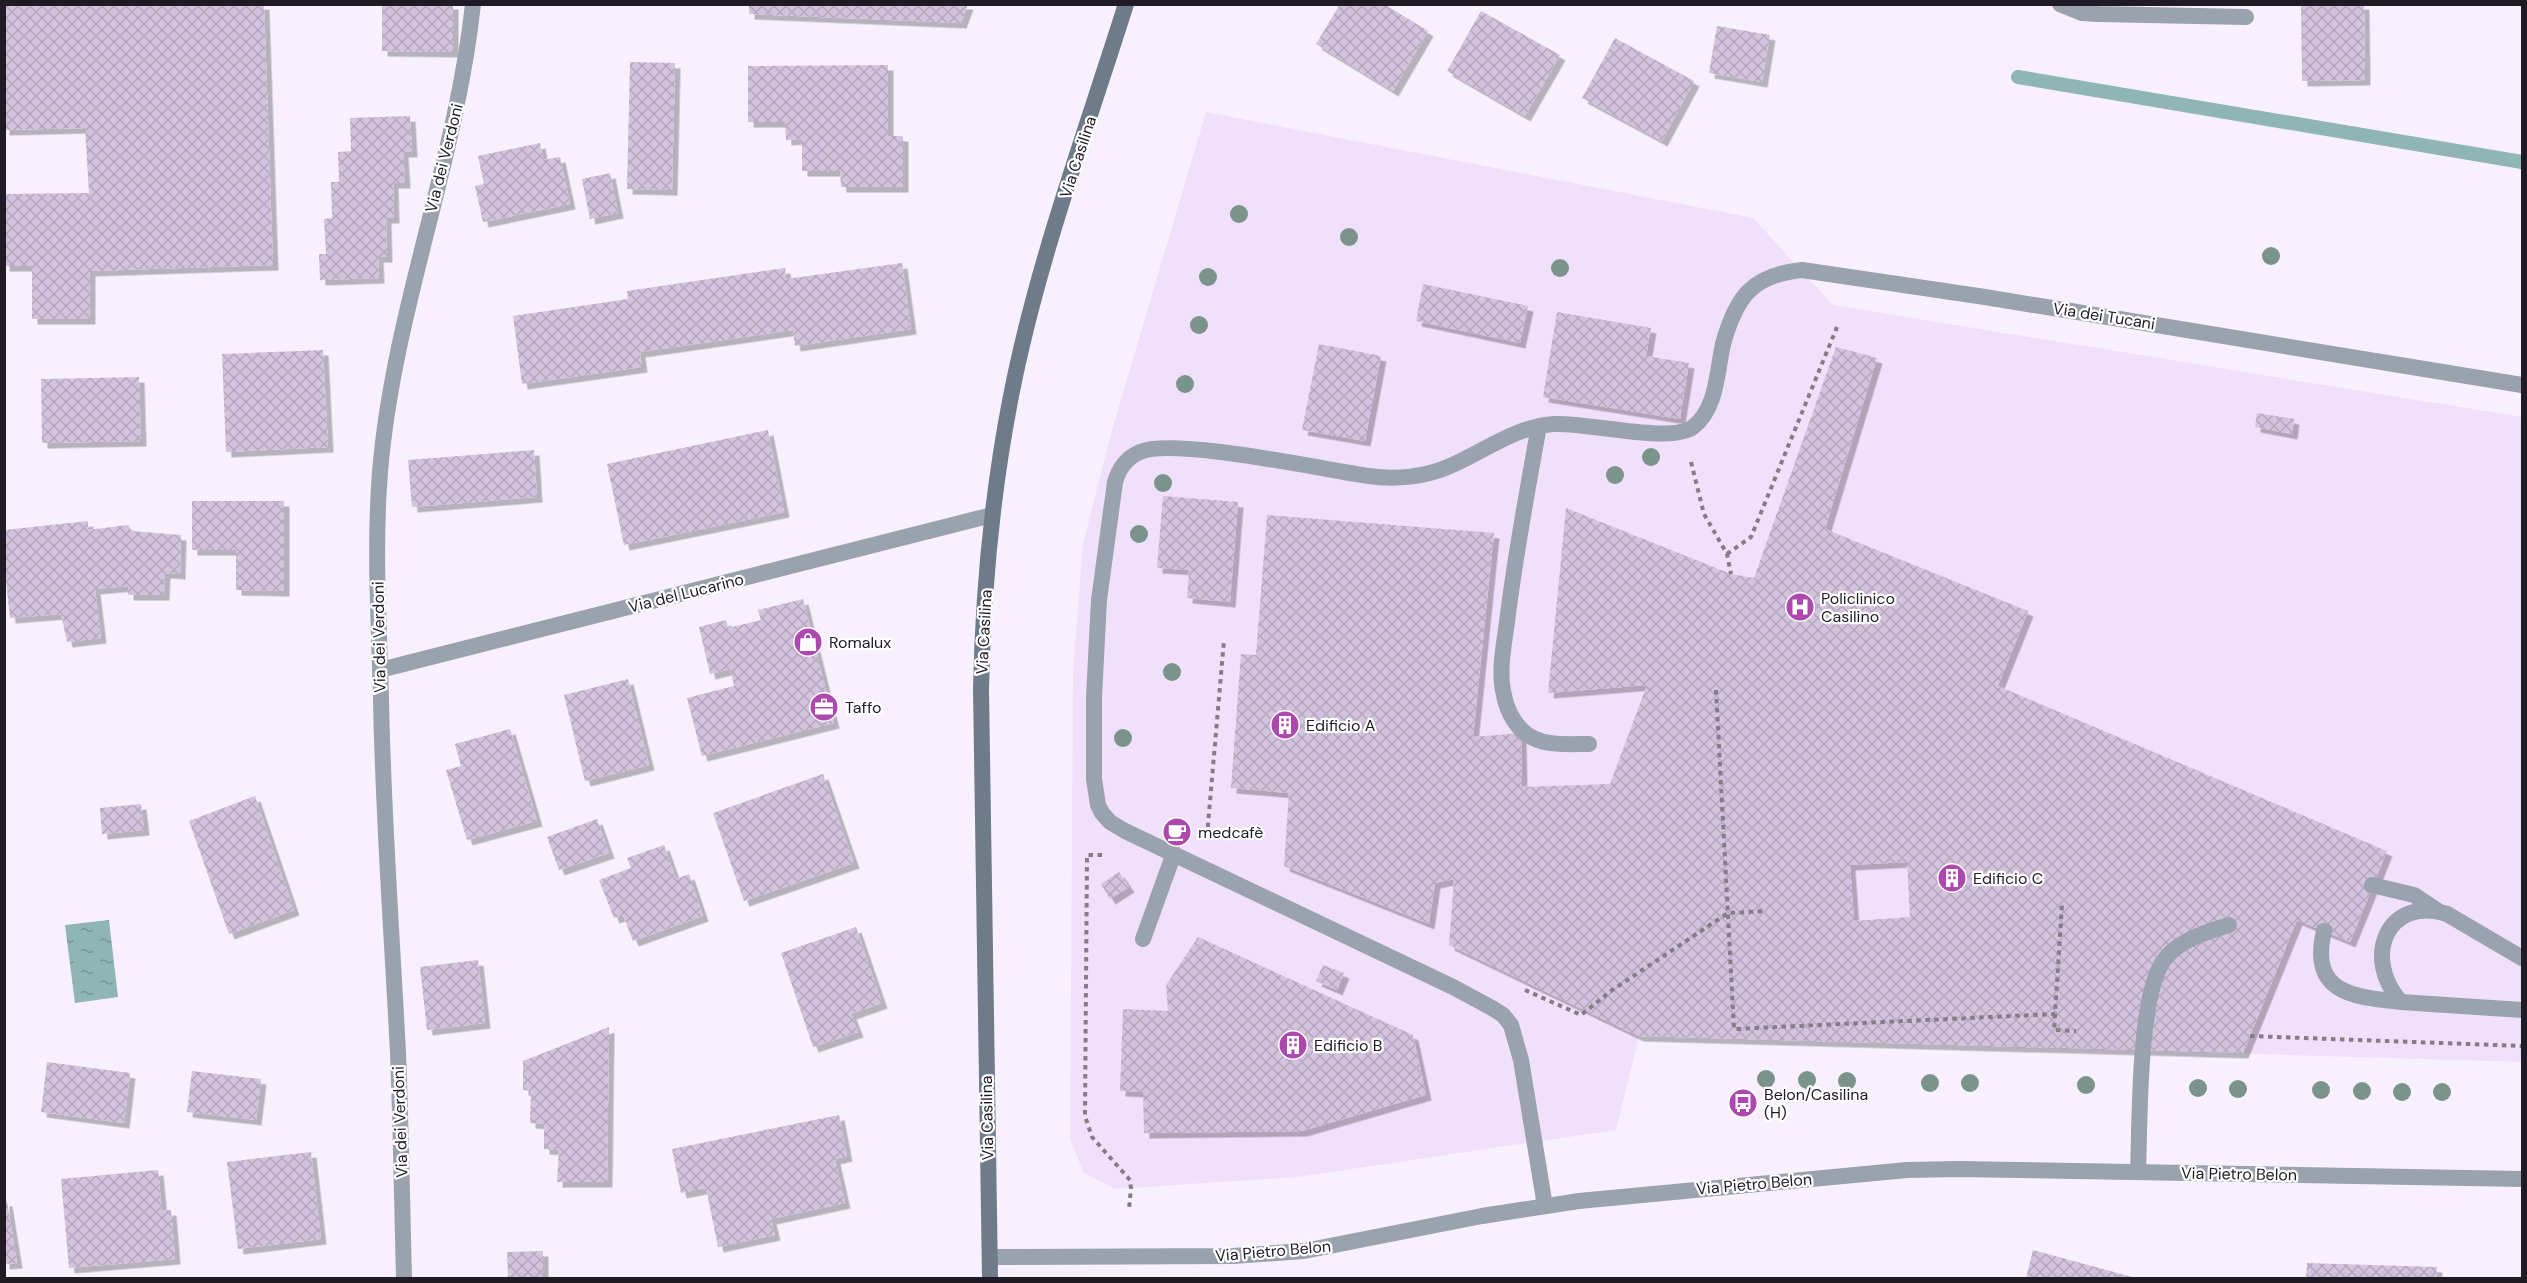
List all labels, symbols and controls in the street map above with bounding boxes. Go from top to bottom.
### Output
street label: Via dei Verdoni [420,101,468,215]
street label: Via Casilina [1055,113,1101,201]
street label: Via dei Tucani [2052,298,2156,334]
street label: Via del Lucarino [626,568,746,618]
street label: Via dei Verdoni [368,581,390,693]
place label: Policlinico Casilino [1821,588,1895,627]
street label: Via Casilina [971,589,997,675]
hospital icon: Policlinico Casilino [1784,591,1816,623]
shop icon: Romalux [792,626,824,658]
place label: Romalux [829,632,891,653]
office icon: Taffo [808,691,840,723]
place label: Taffo [845,697,882,718]
building icon: Edificio A [1269,709,1301,741]
place label: Edificio A [1306,715,1376,736]
cafe icon: medcafè [1161,816,1193,848]
place label: medcafè [1198,822,1263,843]
building icon: Edificio C [1936,862,1968,894]
place label: Edificio C [1973,868,2043,889]
building icon: Edificio B [1277,1029,1309,1061]
place label: Edificio B [1314,1035,1382,1056]
street label: Via dei Verdoni [388,1066,412,1178]
street label: Via Casilina [976,1075,998,1161]
place label: Belon/Casilina (H) [1764,1084,1868,1123]
bus stop icon: Belon/Casilina (H) [1727,1087,1759,1119]
street label: Via Pietro Belon [2181,1162,2297,1186]
street label: Via Pietro Belon [1695,1168,1813,1200]
street label: Via Pietro Belon [1214,1235,1332,1267]

